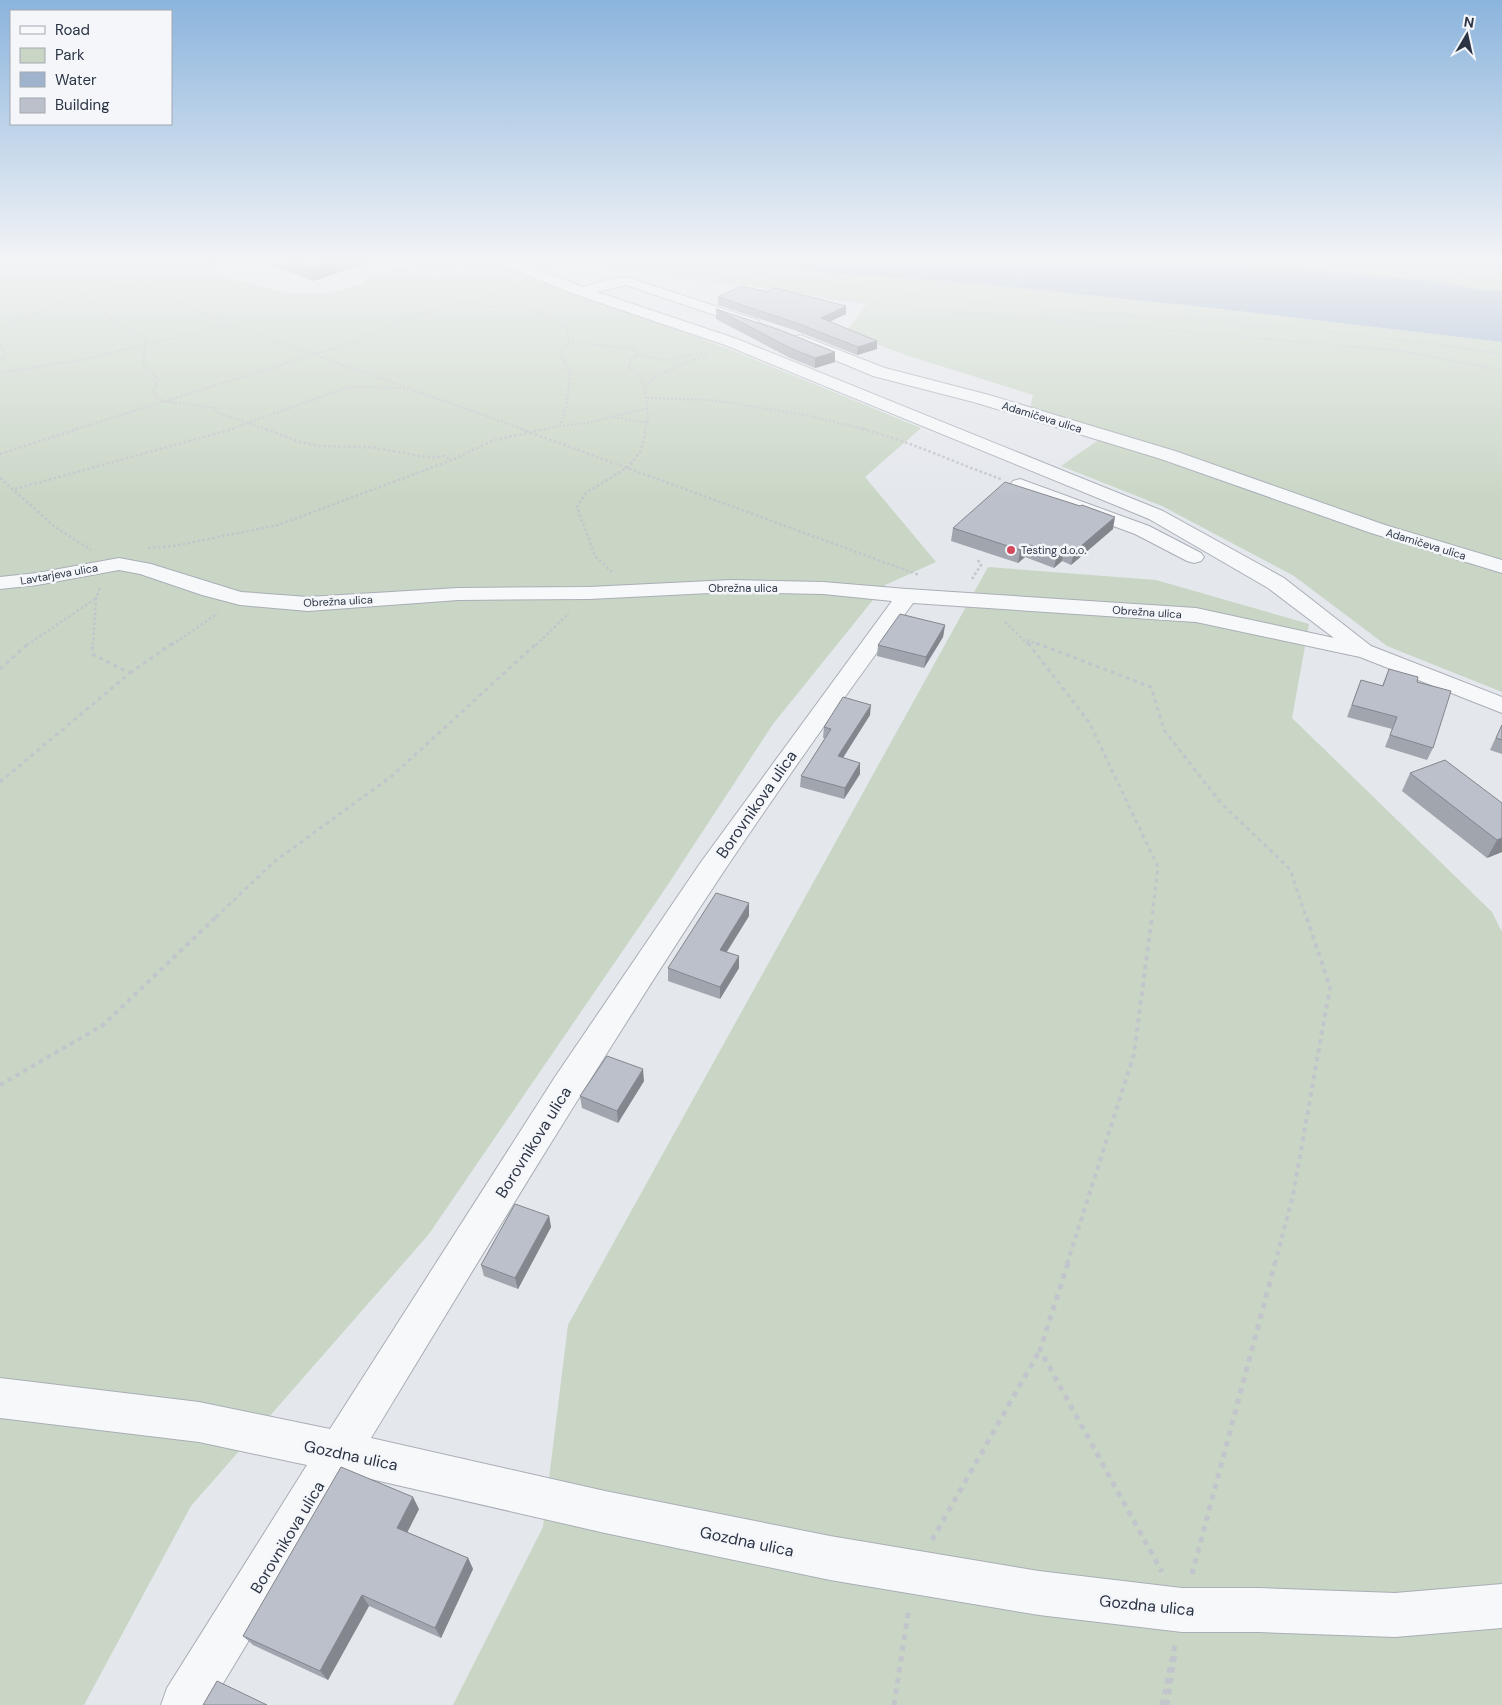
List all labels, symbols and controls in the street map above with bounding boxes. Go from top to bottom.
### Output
legend [10,10,172,125]
north arrow [1442,10,1492,60]
text: N [1463,12,1475,32]
text: Road [55,20,90,40]
text: Park [55,45,85,65]
text: Water [55,70,97,90]
text: Building [55,95,110,115]
street label: Adamičeva ulica [1000,398,1084,436]
street label: Adamičeva ulica [1384,525,1468,563]
place label: Testing d.o.o. [1021,543,1087,557]
marker: Testing d.o.o. [1005,544,1017,556]
street label: Lavtarjeva ulica [19,560,99,588]
street label: Obrežna ulica [708,581,778,595]
street label: Obrežna ulica [303,592,373,610]
street label: Obrežna ulica [1112,603,1182,621]
street label: Borovnikova ulica [711,746,802,862]
street label: Borovnikova ulica [491,1083,576,1202]
street label: Gozdna ulica [302,1435,400,1476]
street label: Borovnikova ulica [246,1477,329,1597]
street label: Gozdna ulica [698,1521,796,1562]
street label: Gozdna ulica [1098,1590,1196,1621]

